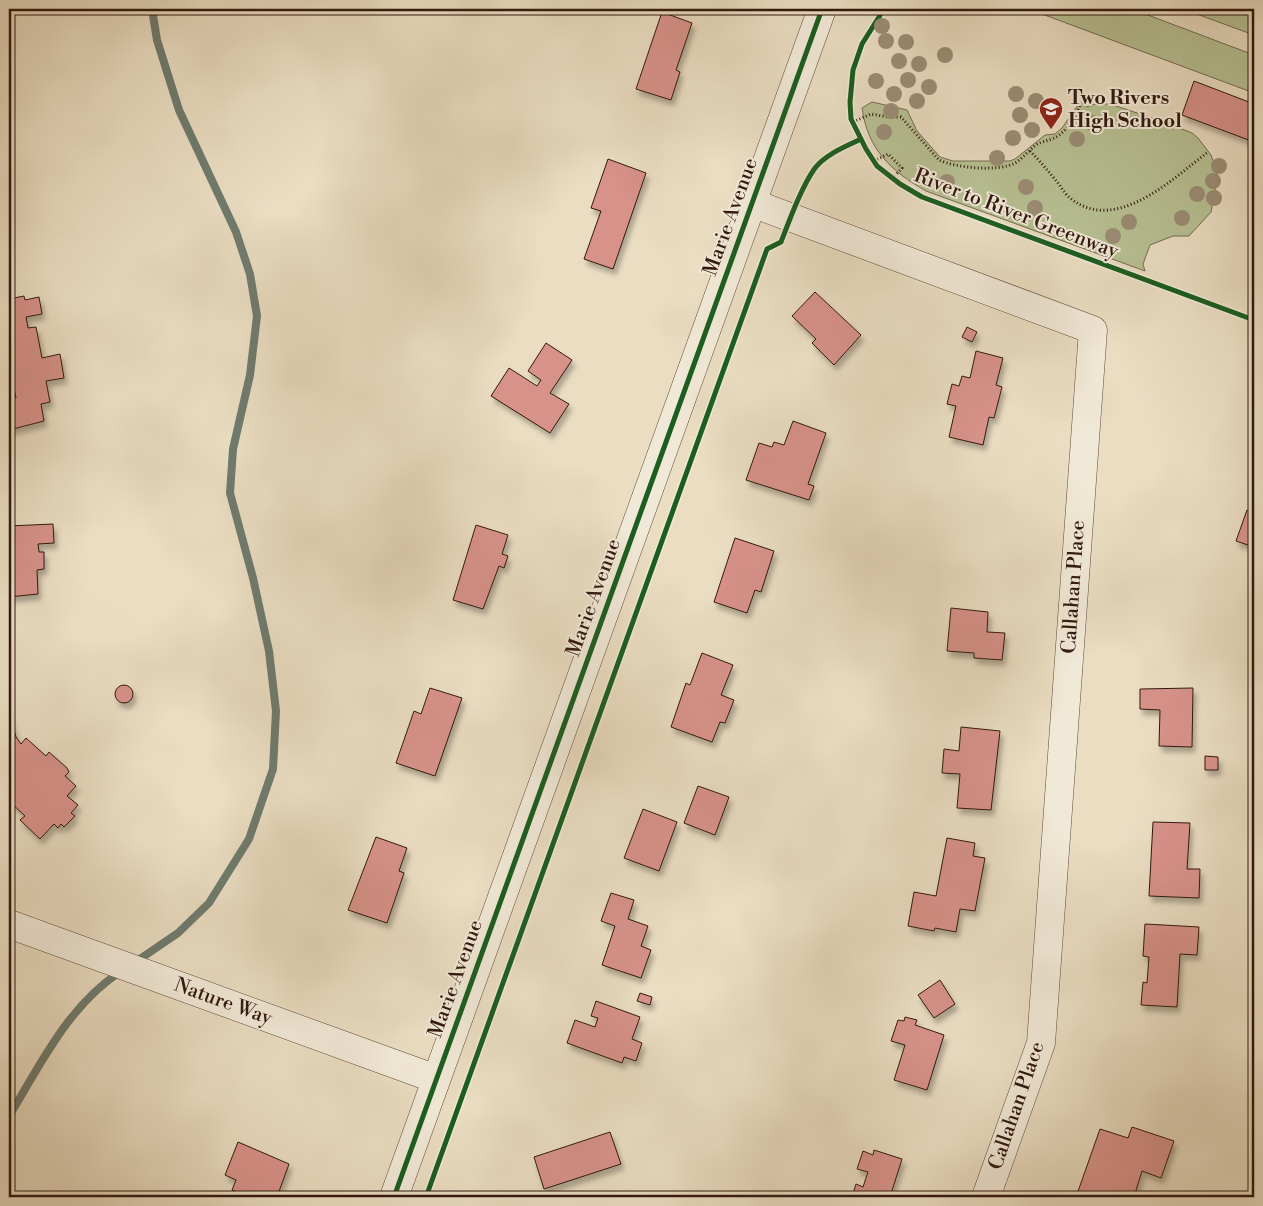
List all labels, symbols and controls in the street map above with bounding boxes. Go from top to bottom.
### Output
place label: Two Rivers High School [1068,86,1182,134]
school or university icon: Two Rivers High School [1038,96,1064,130]
street label: Marie Avenue [698,155,764,279]
street label: River to River Greenway [910,163,1122,265]
street label: Callahan Place [1057,519,1091,655]
street label: Marie Avenue [561,536,627,660]
street label: Marie Avenue [423,917,489,1041]
street label: Nature Way [171,973,276,1031]
street label: Callahan Place [983,1039,1051,1173]

